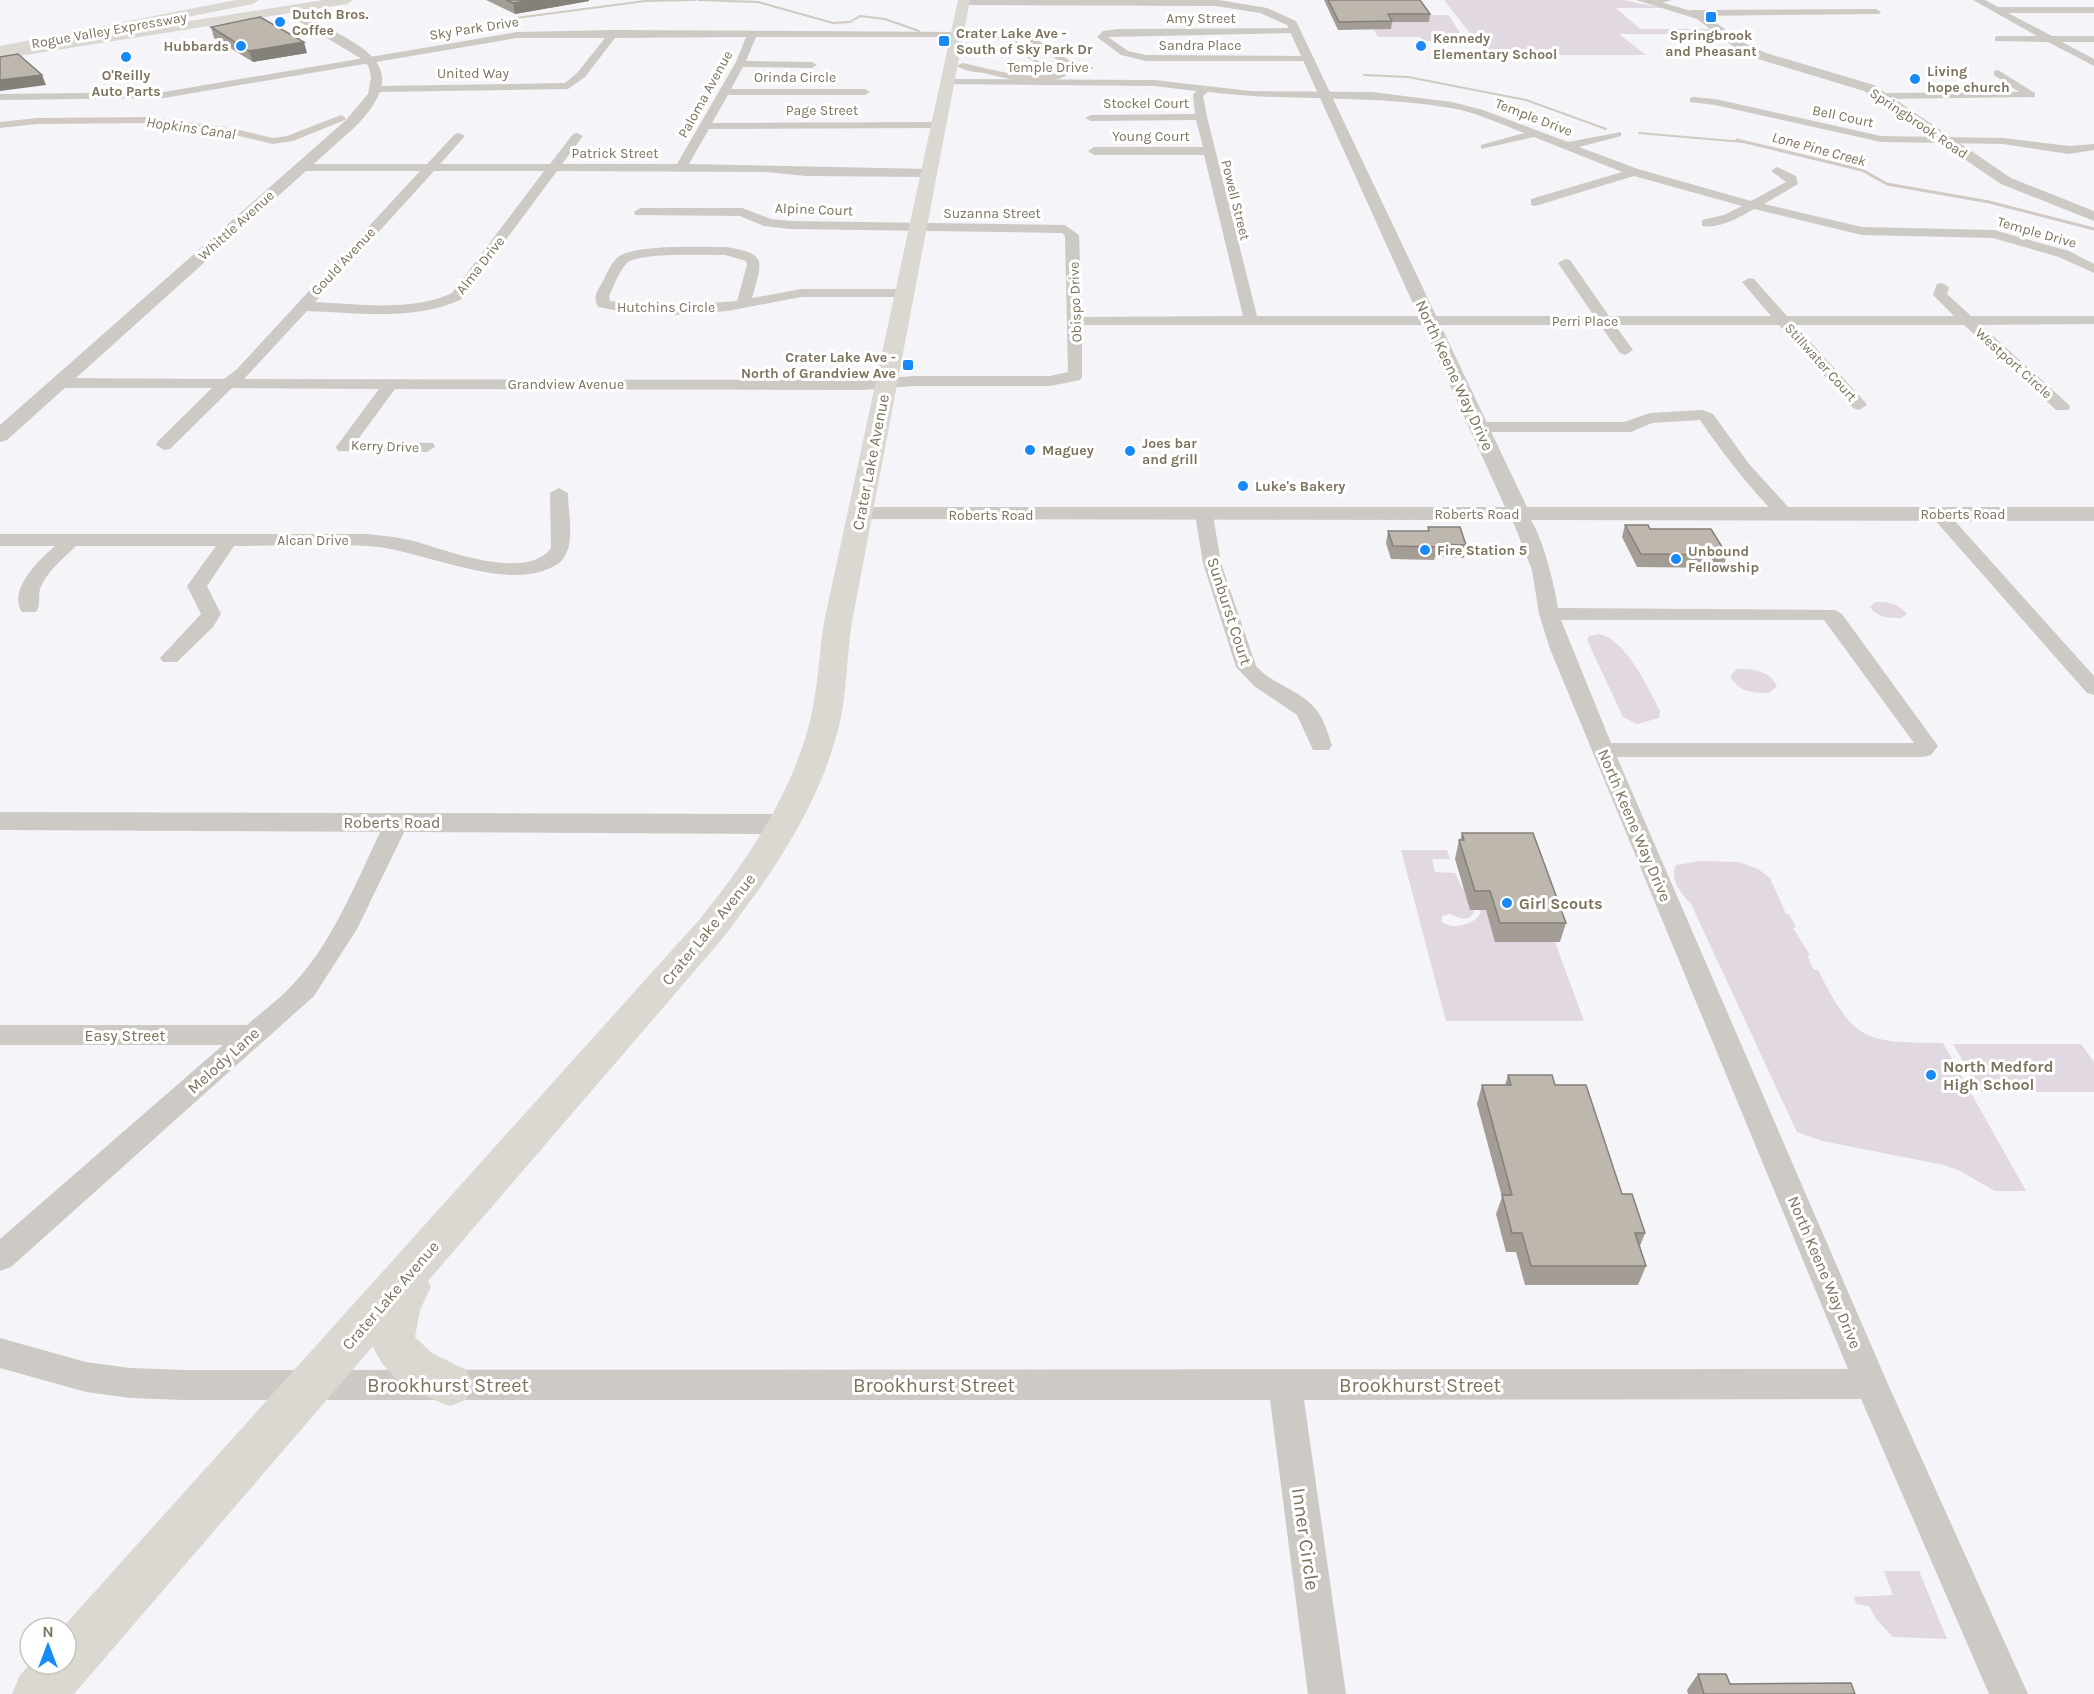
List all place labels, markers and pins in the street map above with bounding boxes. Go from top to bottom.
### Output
place label: Dutch Bros. Coffee [292,6,368,39]
marker: Springbrook and Pheasant [1704,10,1718,24]
marker: Dutch Bros. Coffee [273,15,287,29]
place label: Crater Lake Ave - South of Sky Park Dr [956,25,1093,58]
place label: Springbrook and Pheasant [1665,27,1757,60]
place label: Kennedy Elementary School [1433,30,1557,63]
marker: Crater Lake Ave - South of Sky Park Dr [937,34,951,48]
place label: Hubbards [163,38,229,55]
marker: Hubbards [234,39,248,53]
marker: Kennedy Elementary School [1414,39,1428,53]
marker: O'Reilly Auto Parts [119,50,133,64]
place label: Living hope church [1927,63,2010,96]
place label: O'Reilly Auto Parts [91,67,161,100]
marker: Living hope church [1908,72,1922,86]
place label: Crater Lake Ave - North of Grandview Ave [741,349,896,382]
marker: Crater Lake Ave - North of Grandview Ave [901,358,915,372]
place label: Joes bar and grill [1142,435,1198,468]
place label: Maguey [1042,442,1094,459]
marker: Maguey [1023,443,1037,457]
marker: Joes bar and grill [1123,444,1137,458]
place label: Luke's Bakery [1255,478,1345,495]
marker: Luke's Bakery [1236,479,1250,493]
place label: Fire Station 5 [1437,542,1527,559]
marker: Fire Station 5 [1418,543,1432,557]
place label: Unbound Fellowship [1688,543,1759,576]
marker: Unbound Fellowship [1669,552,1683,566]
place label: Girl Scouts [1519,894,1603,913]
marker: Girl Scouts [1500,896,1514,910]
place label: North Medford High School [1943,1057,2053,1094]
marker: North Medford High School [1924,1068,1938,1082]

